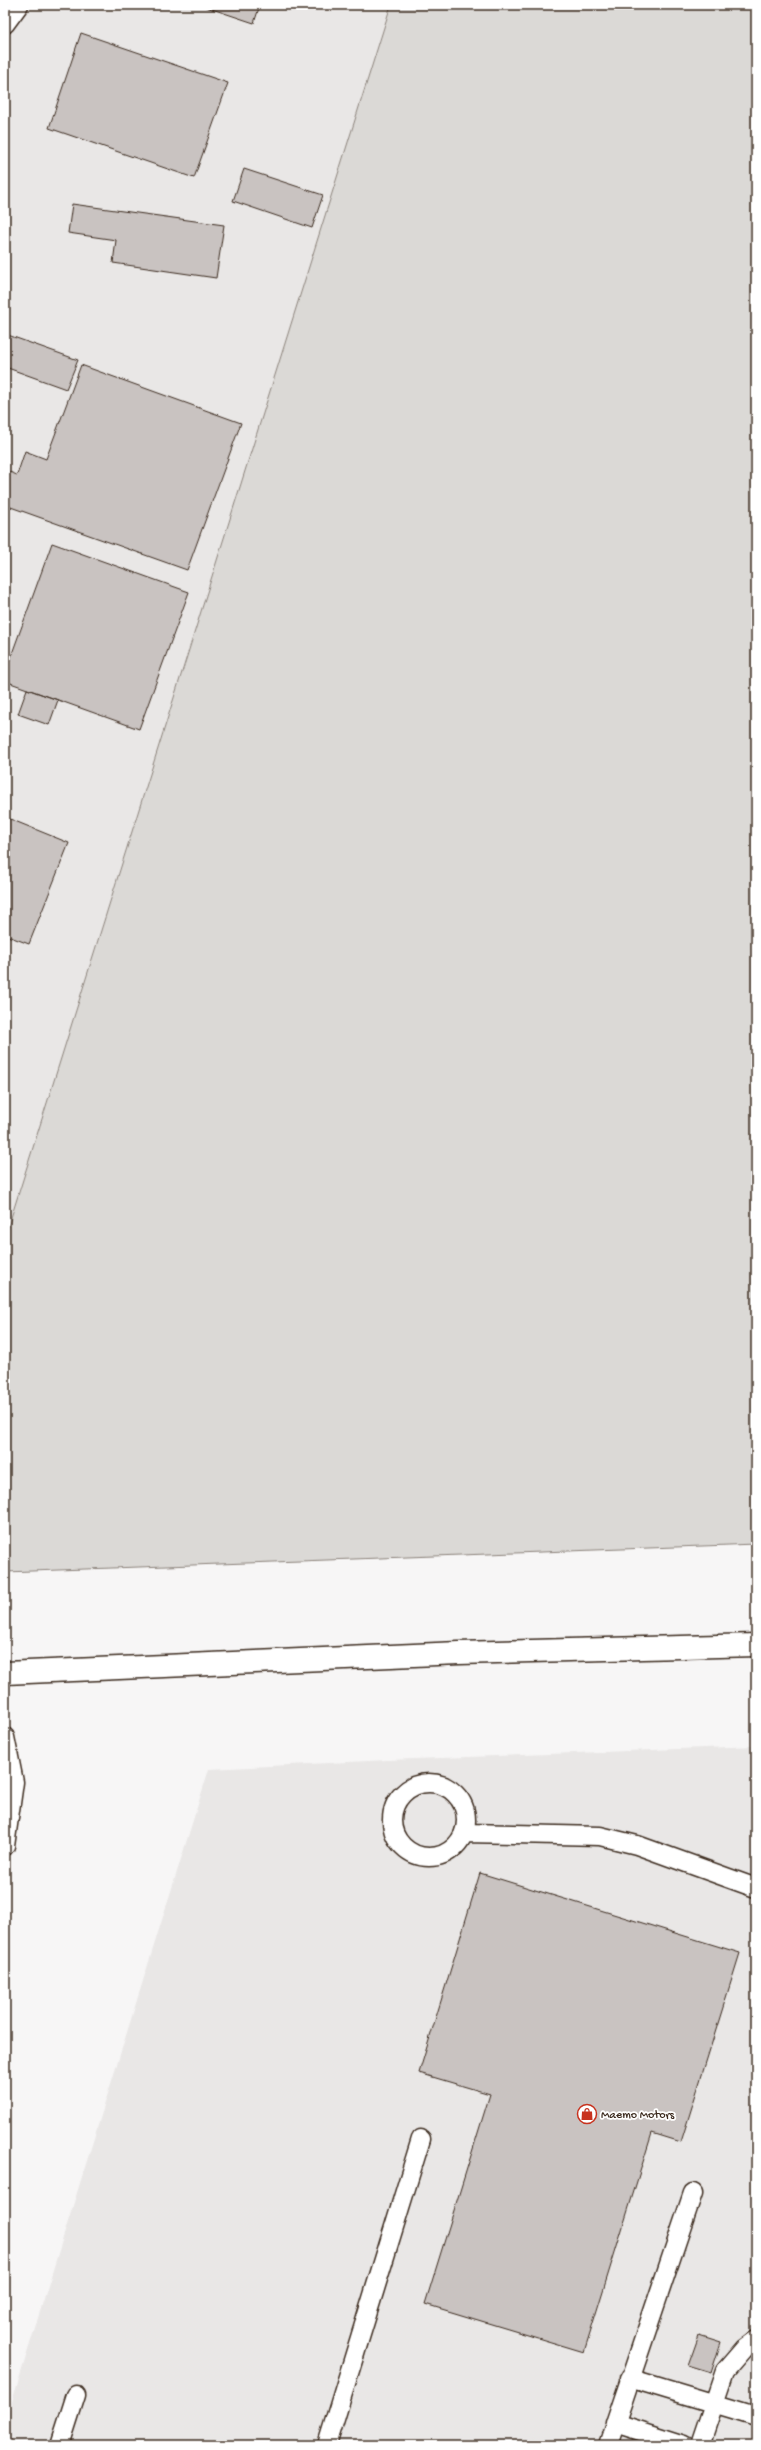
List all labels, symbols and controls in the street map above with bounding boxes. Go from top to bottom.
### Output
shop icon: Maemo Motors [576,2103,598,2125]
place label: Maemo Motors [601,2109,675,2123]

